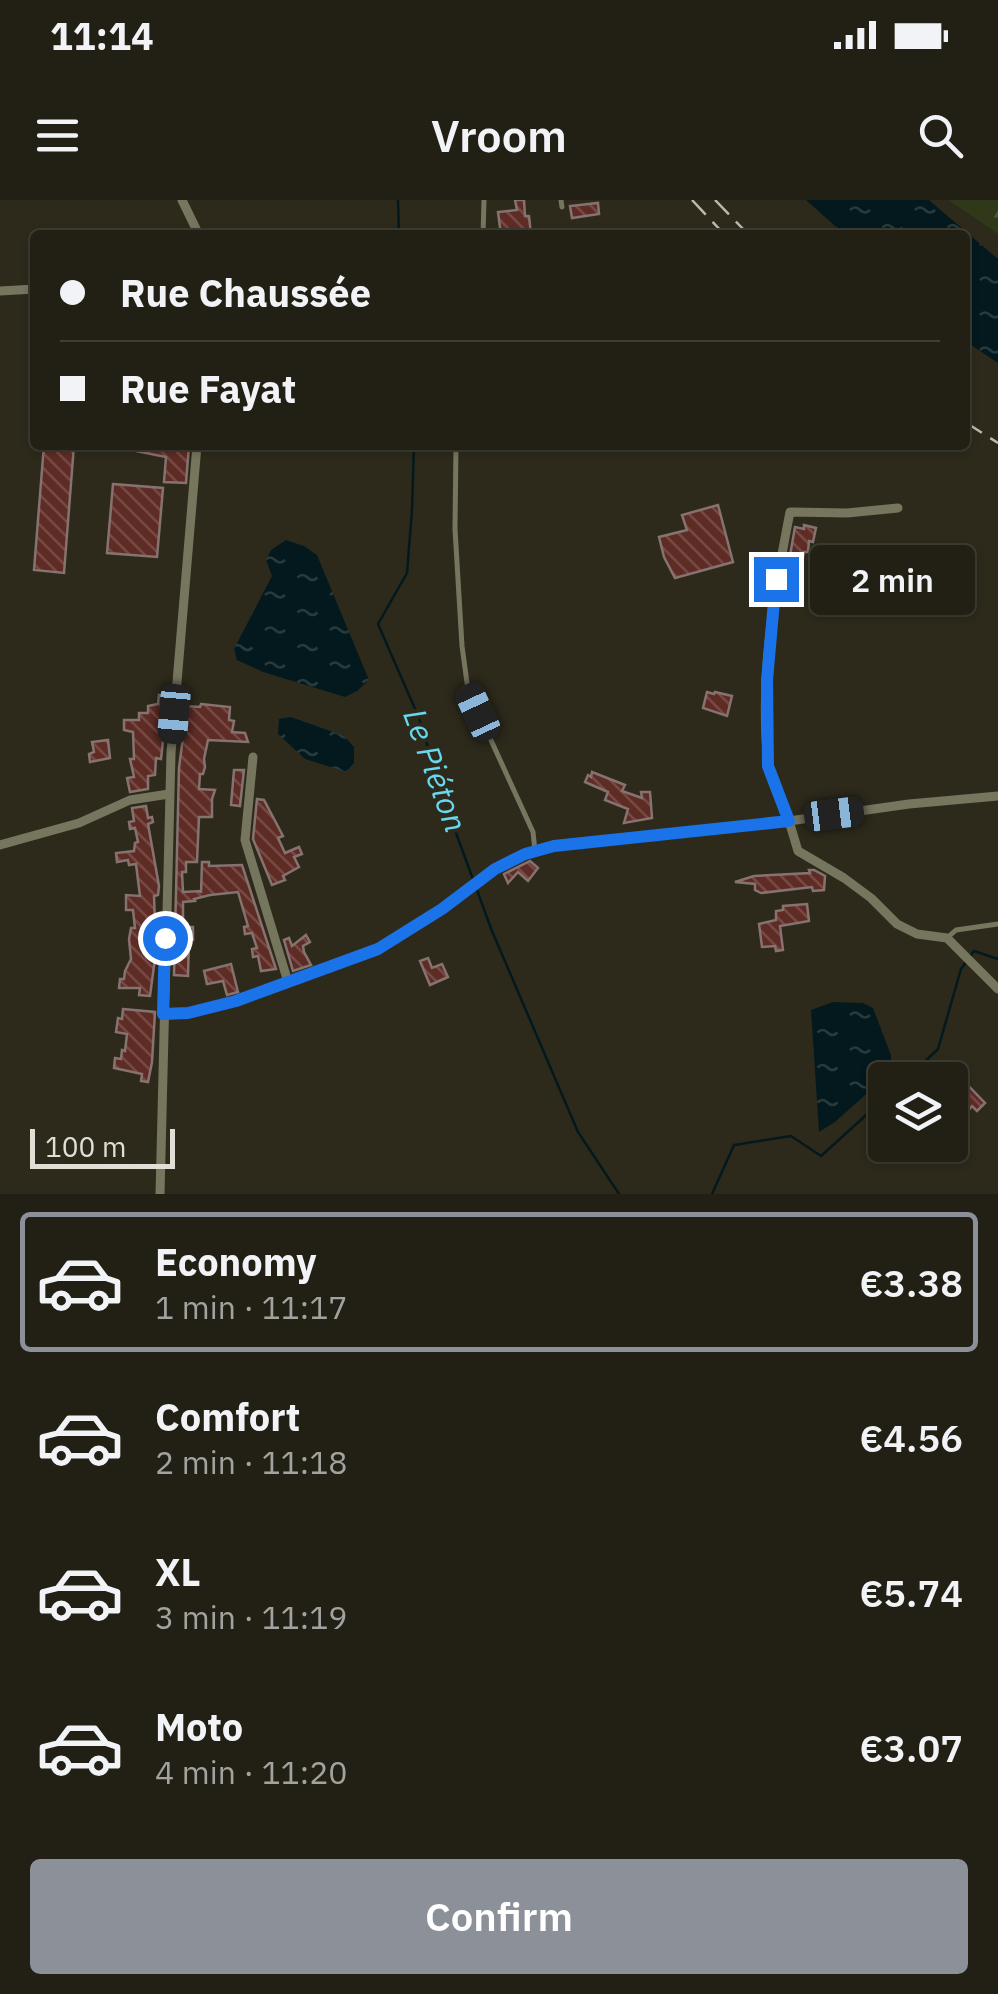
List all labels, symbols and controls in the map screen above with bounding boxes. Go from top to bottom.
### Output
text: 11:14 [50,11,154,60]
text: Vroom [431,106,567,164]
icon: menu [30,108,85,163]
icon: search [913,108,968,163]
text: Rue Chaussée [120,268,371,317]
text: Rue Fayat [120,364,296,413]
callout: 2 min [811,544,976,614]
route end [754,557,799,602]
text: 2 min [851,559,934,601]
car [452,678,504,746]
car [156,683,192,745]
water label: Le Piéton [394,703,478,837]
car [802,795,866,833]
route start [143,916,188,961]
map controls [868,1062,968,1162]
button: layers [868,1062,968,1162]
scale bar [30,1124,175,1168]
text: 100 m [45,1128,126,1165]
icon: car [35,1237,125,1327]
text: Economy [155,1237,317,1286]
text: €3.38 [859,1258,963,1307]
text: 1 min · 11:17 [155,1286,348,1328]
icon: car [35,1392,125,1482]
text: Comfort [155,1392,300,1441]
text: €4.56 [859,1413,963,1462]
text: 2 min · 11:18 [155,1441,348,1483]
icon: car [35,1547,125,1637]
text: XL [155,1547,201,1596]
text: €5.74 [859,1568,963,1617]
text: 3 min · 11:19 [155,1596,348,1638]
icon: car [35,1702,125,1792]
text: Moto [155,1702,243,1751]
text: €3.07 [859,1723,963,1772]
text: 4 min · 11:20 [155,1751,348,1793]
button: Confirm [30,1859,968,1974]

